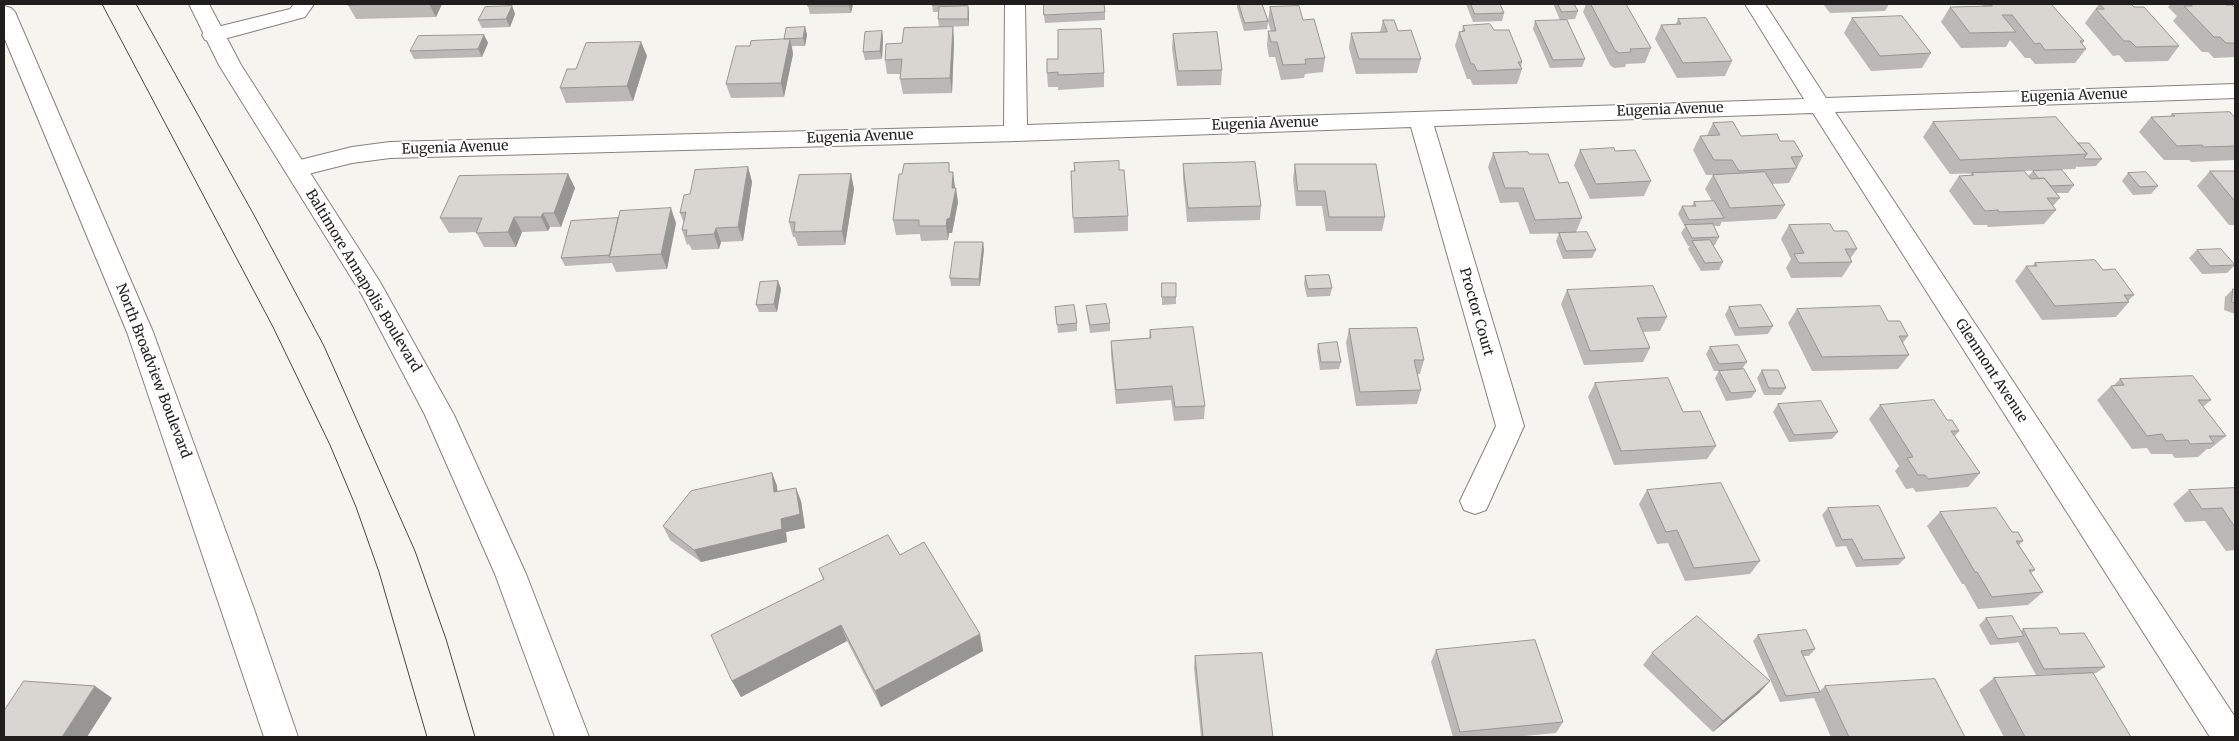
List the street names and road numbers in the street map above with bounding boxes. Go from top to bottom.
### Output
street label: Eugenia Avenue [2020,86,2128,106]
street label: Eugenia Avenue [1616,100,1724,120]
street label: Eugenia Avenue [1211,114,1319,134]
street label: Eugenia Avenue [806,127,914,147]
street label: Eugenia Avenue [401,138,509,158]
street label: Baltimore Annapolis Boulevard [302,187,424,375]
street label: Proctor Court [1455,266,1497,358]
street label: North Broadview Boulevard [112,281,194,461]
street label: Glenmont Avenue [1951,316,2031,426]

